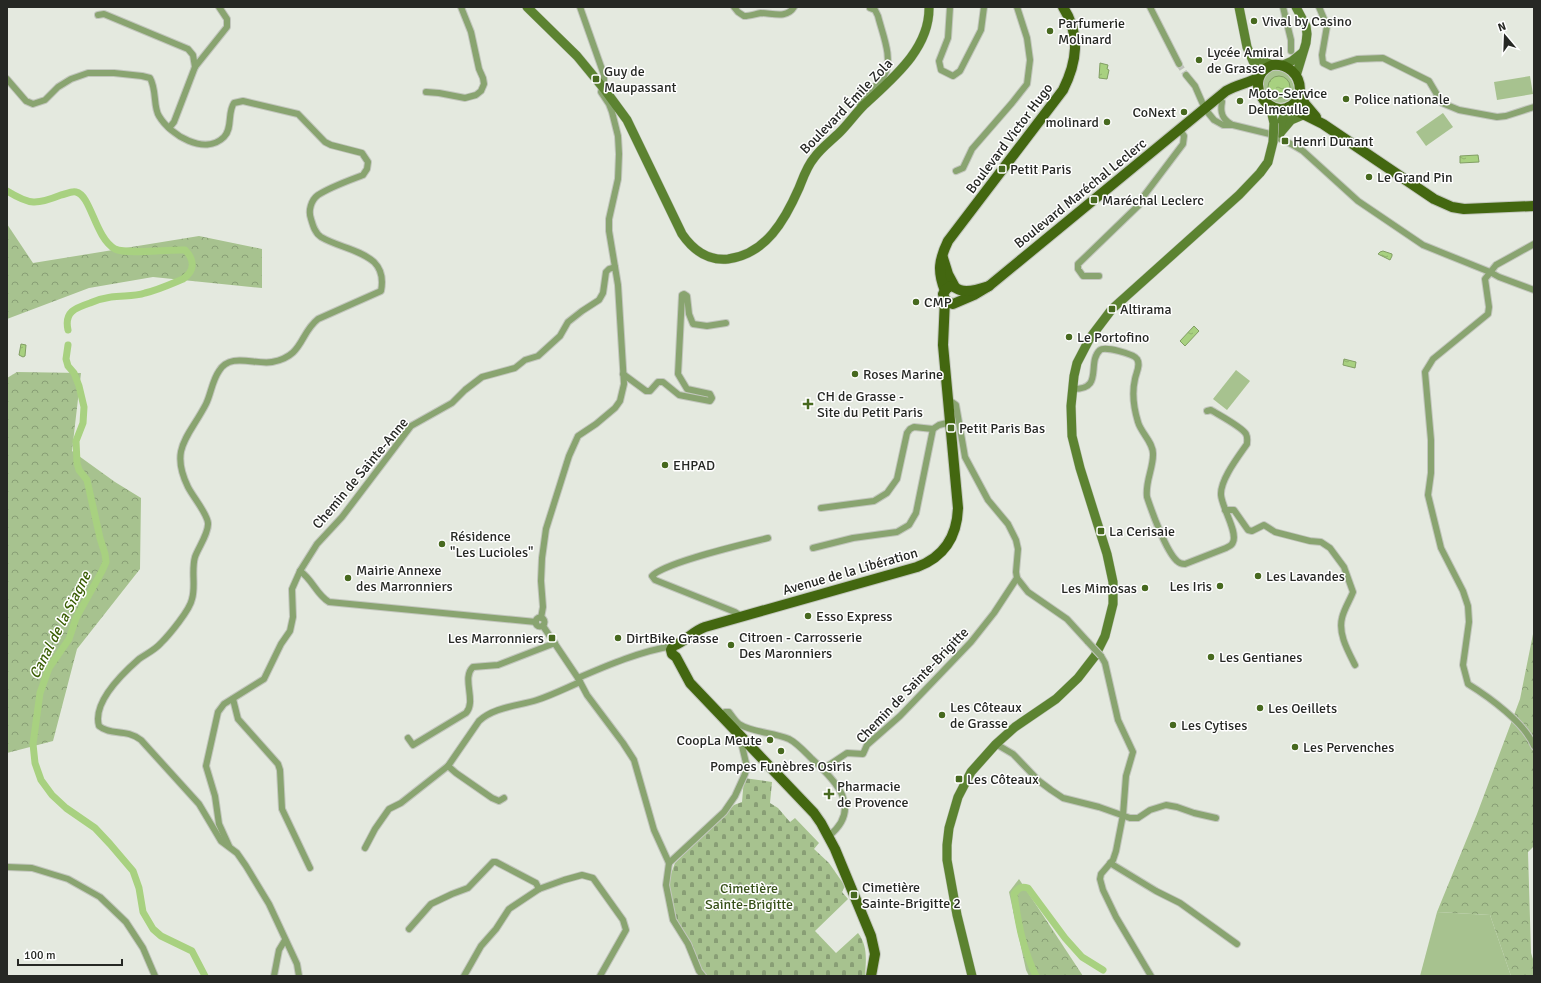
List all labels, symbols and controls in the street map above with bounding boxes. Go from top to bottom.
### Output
place label: Vival by Casino [1262,13,1352,30]
place label: Parfumerie Molinard [1058,15,1125,48]
marker: Vival by Casino [1249,16,1259,26]
north arrow [1485,16,1525,56]
text: N [1496,20,1508,34]
marker: Parfumerie Molinard [1045,26,1055,36]
place label: Lycée Amiral de Grasse [1207,44,1283,77]
street label: Boulevard Émile Zola [796,55,896,158]
marker: Lycée Amiral de Grasse [1194,55,1204,65]
place label: Guy de Maupassant [604,63,677,96]
marker: Guy de Maupassant [591,74,601,84]
street label: Boulevard Victor Hugo [962,80,1056,197]
place label: Moto-Service Delmeulle [1248,85,1327,118]
place label: Police nationale [1354,91,1450,108]
marker: Police nationale [1341,94,1351,104]
marker: Moto-Service Delmeulle [1235,96,1245,106]
place label: CoNext [1132,104,1176,121]
marker: CoNext [1179,107,1189,117]
place label: molinard [1046,114,1099,131]
marker: molinard [1102,117,1112,127]
place label: Henri Dunant [1293,133,1373,150]
street label: Boulevard Maréchal Leclerc [1011,135,1150,252]
marker: Henri Dunant [1280,136,1290,146]
place label: Petit Paris [1010,161,1071,178]
marker: Petit Paris [997,164,1007,174]
place label: Le Grand Pin [1377,169,1453,186]
marker: Le Grand Pin [1364,172,1374,182]
place label: Maréchal Leclerc [1102,192,1204,209]
marker: Maréchal Leclerc [1089,195,1099,205]
place label: CMP [924,294,952,311]
marker: CMP [911,297,921,307]
place label: Altirama [1120,301,1172,318]
marker: Altirama [1107,304,1117,314]
place label: Le Portofino [1077,329,1149,346]
marker: Le Portofino [1064,332,1074,342]
place label: Roses Marine [863,366,943,383]
marker: Roses Marine [850,369,860,379]
place label: CH de Grasse - Site du Petit Paris [817,388,923,421]
marker: CH de Grasse - Site du Petit Paris [802,398,814,410]
street label: Chemin de Sainte-Anne [309,414,412,532]
place label: Petit Paris Bas [959,420,1045,437]
marker: Petit Paris Bas [946,423,956,433]
place label: EHPAD [673,457,715,474]
marker: EHPAD [660,460,670,470]
place label: La Cerisaie [1109,523,1175,540]
marker: La Cerisaie [1096,526,1106,536]
place label: Résidence "Les Lucioles" [450,528,533,561]
marker: Résidence "Les Lucioles" [437,539,447,549]
street label: Avenue de la Libération [781,544,920,599]
place label: Mairie Annexe des Marronniers [356,562,453,595]
water label: Canal de la Siagne [25,567,95,682]
place label: Les Lavandes [1266,568,1345,585]
marker: Les Lavandes [1253,571,1263,581]
marker: Mairie Annexe des Marronniers [343,573,353,583]
place label: Les Iris [1169,578,1212,595]
place label: Les Mimosas [1061,580,1137,597]
marker: Les Iris [1215,581,1225,591]
marker: Les Mimosas [1140,583,1150,593]
place label: Esso Express [816,608,892,625]
marker: Esso Express [803,611,813,621]
street label: Chemin de Sainte-Brigitte [853,624,972,747]
place label: Citroen - Carrosserie Des Maronniers [739,629,862,662]
place label: Les Marronniers [448,630,544,647]
place label: DirtBike Grasse [626,630,719,647]
marker: Les Marronniers [547,633,557,643]
marker: DirtBike Grasse [613,633,623,643]
marker: Citroen - Carrosserie Des Maronniers [726,640,736,650]
place label: Les Gentianes [1219,649,1302,666]
marker: Les Gentianes [1206,652,1216,662]
place label: Les Côteaux de Grasse [950,699,1022,732]
place label: Les Oeillets [1268,700,1337,717]
marker: Les Oeillets [1255,703,1265,713]
marker: Les Côteaux de Grasse [937,710,947,720]
place label: Les Cytises [1181,717,1247,734]
marker: Les Cytises [1168,720,1178,730]
place label: CoopLa Meute [677,732,762,749]
marker: CoopLa Meute [765,735,775,745]
place label: Les Pervenches [1303,739,1394,756]
marker: Les Pervenches [1290,742,1300,752]
marker: Pompes Funèbres Osiris [776,746,786,756]
place label: Pompes Funèbres Osiris [710,758,852,775]
place label: Les Côteaux [967,771,1039,788]
marker: Les Côteaux [954,774,964,784]
place label: Pharmacie de Provence [837,778,909,811]
marker: Pharmacie de Provence [824,789,834,799]
place label: Cimetière Sainte-Brigitte 2 [862,879,961,912]
park label: Cimetière Sainte-Brigitte [705,880,793,913]
marker: Cimetière Sainte-Brigitte 2 [849,890,859,900]
scale bar [18,941,122,967]
text: 100 m [24,948,56,963]

